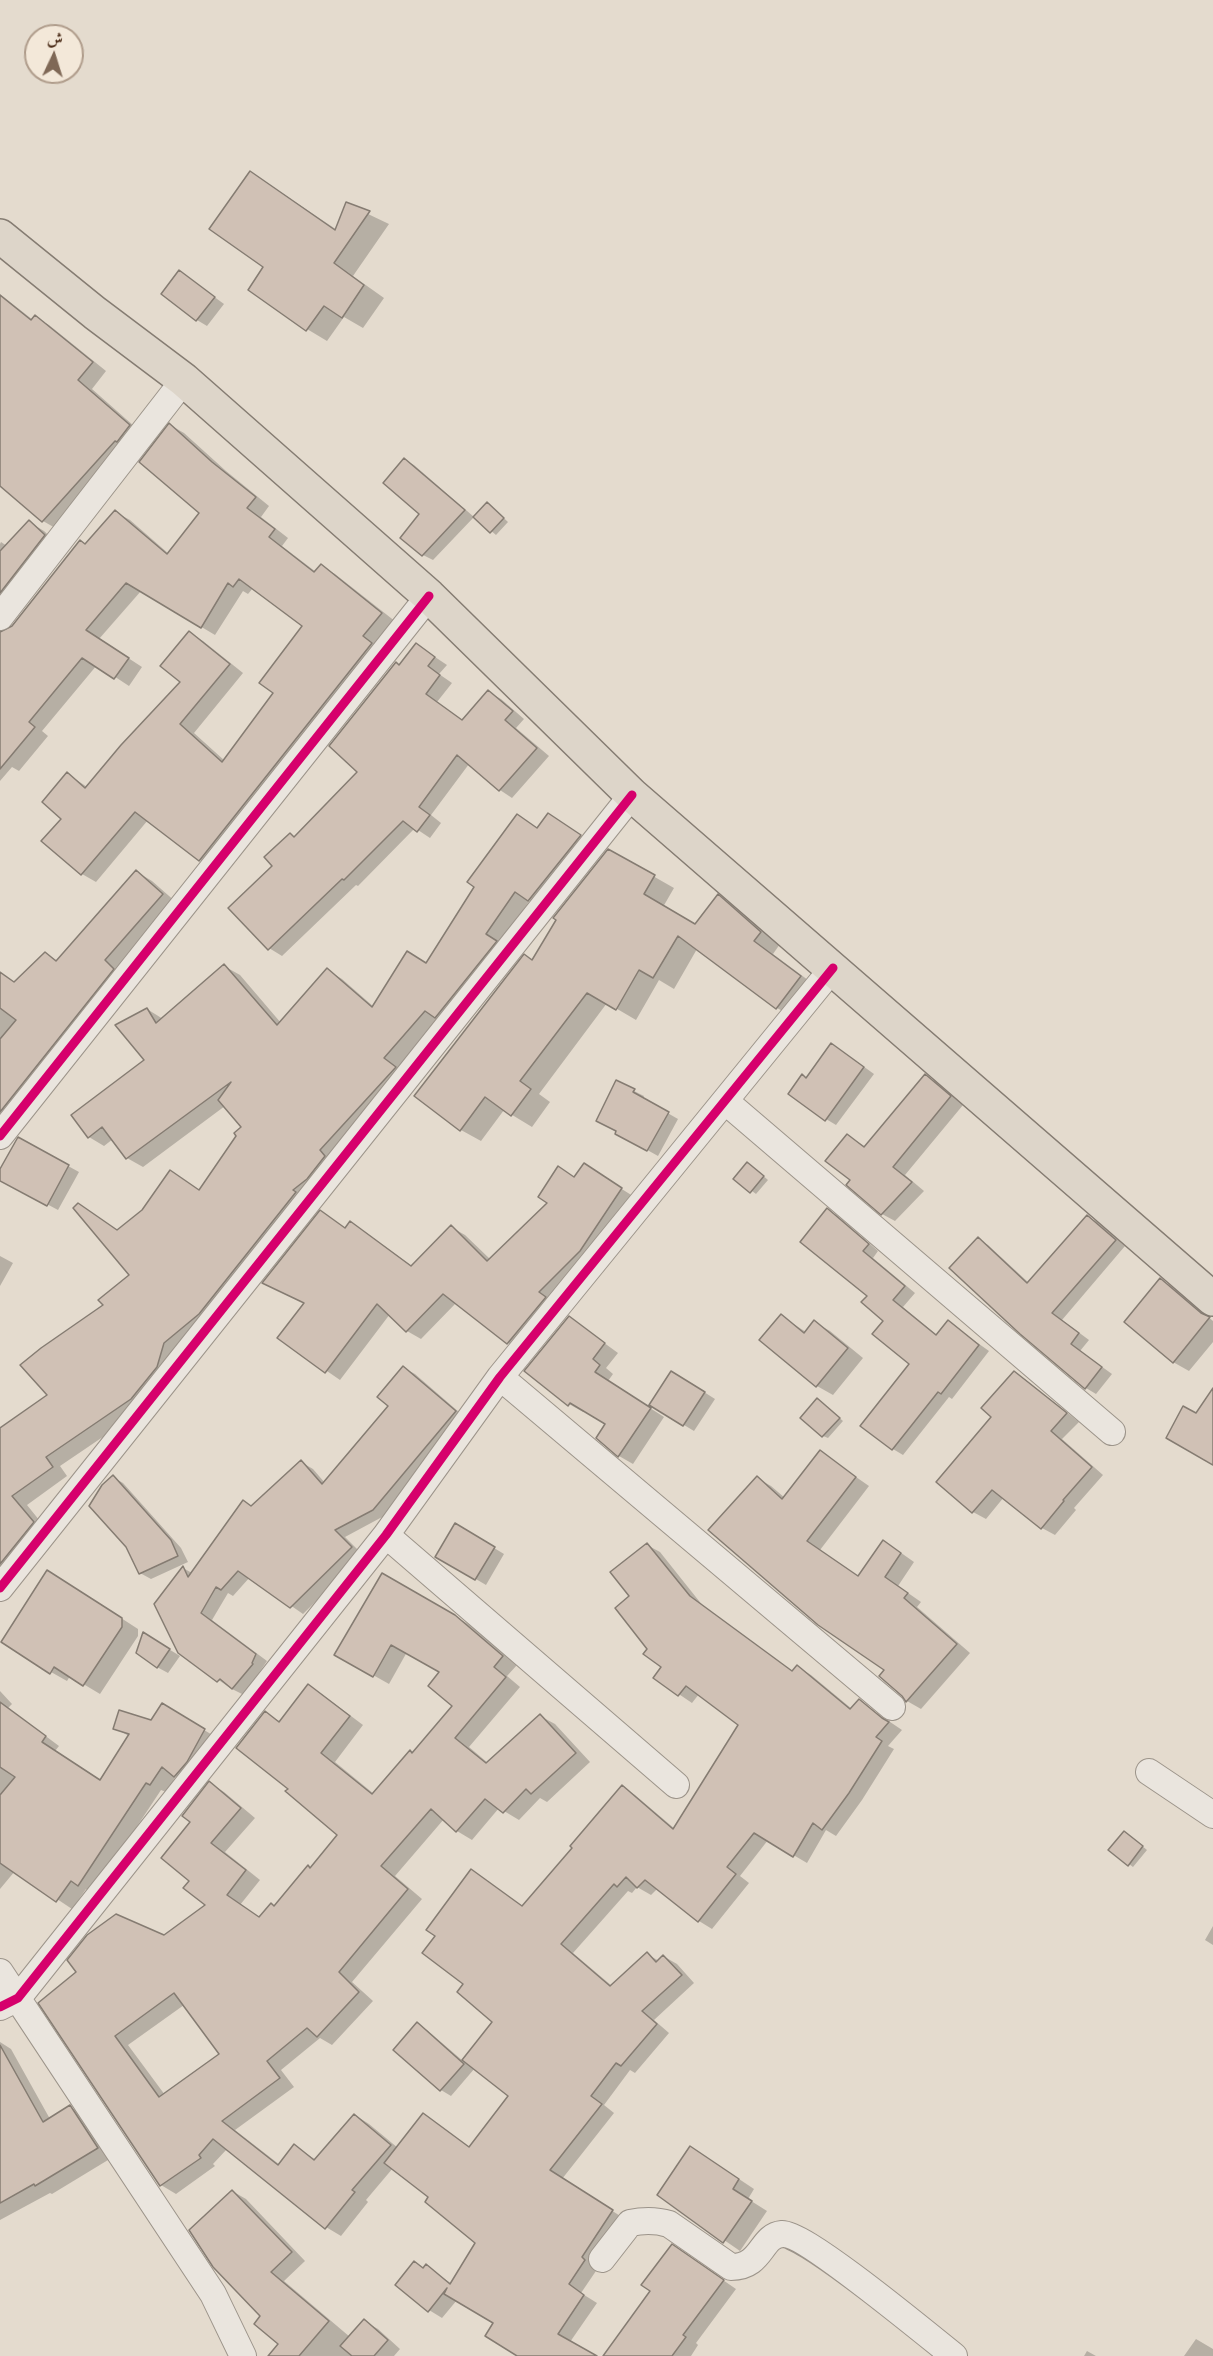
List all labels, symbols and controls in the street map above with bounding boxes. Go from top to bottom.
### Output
north arrow [24,24,84,84]
text: ش [46,26,64,51]

